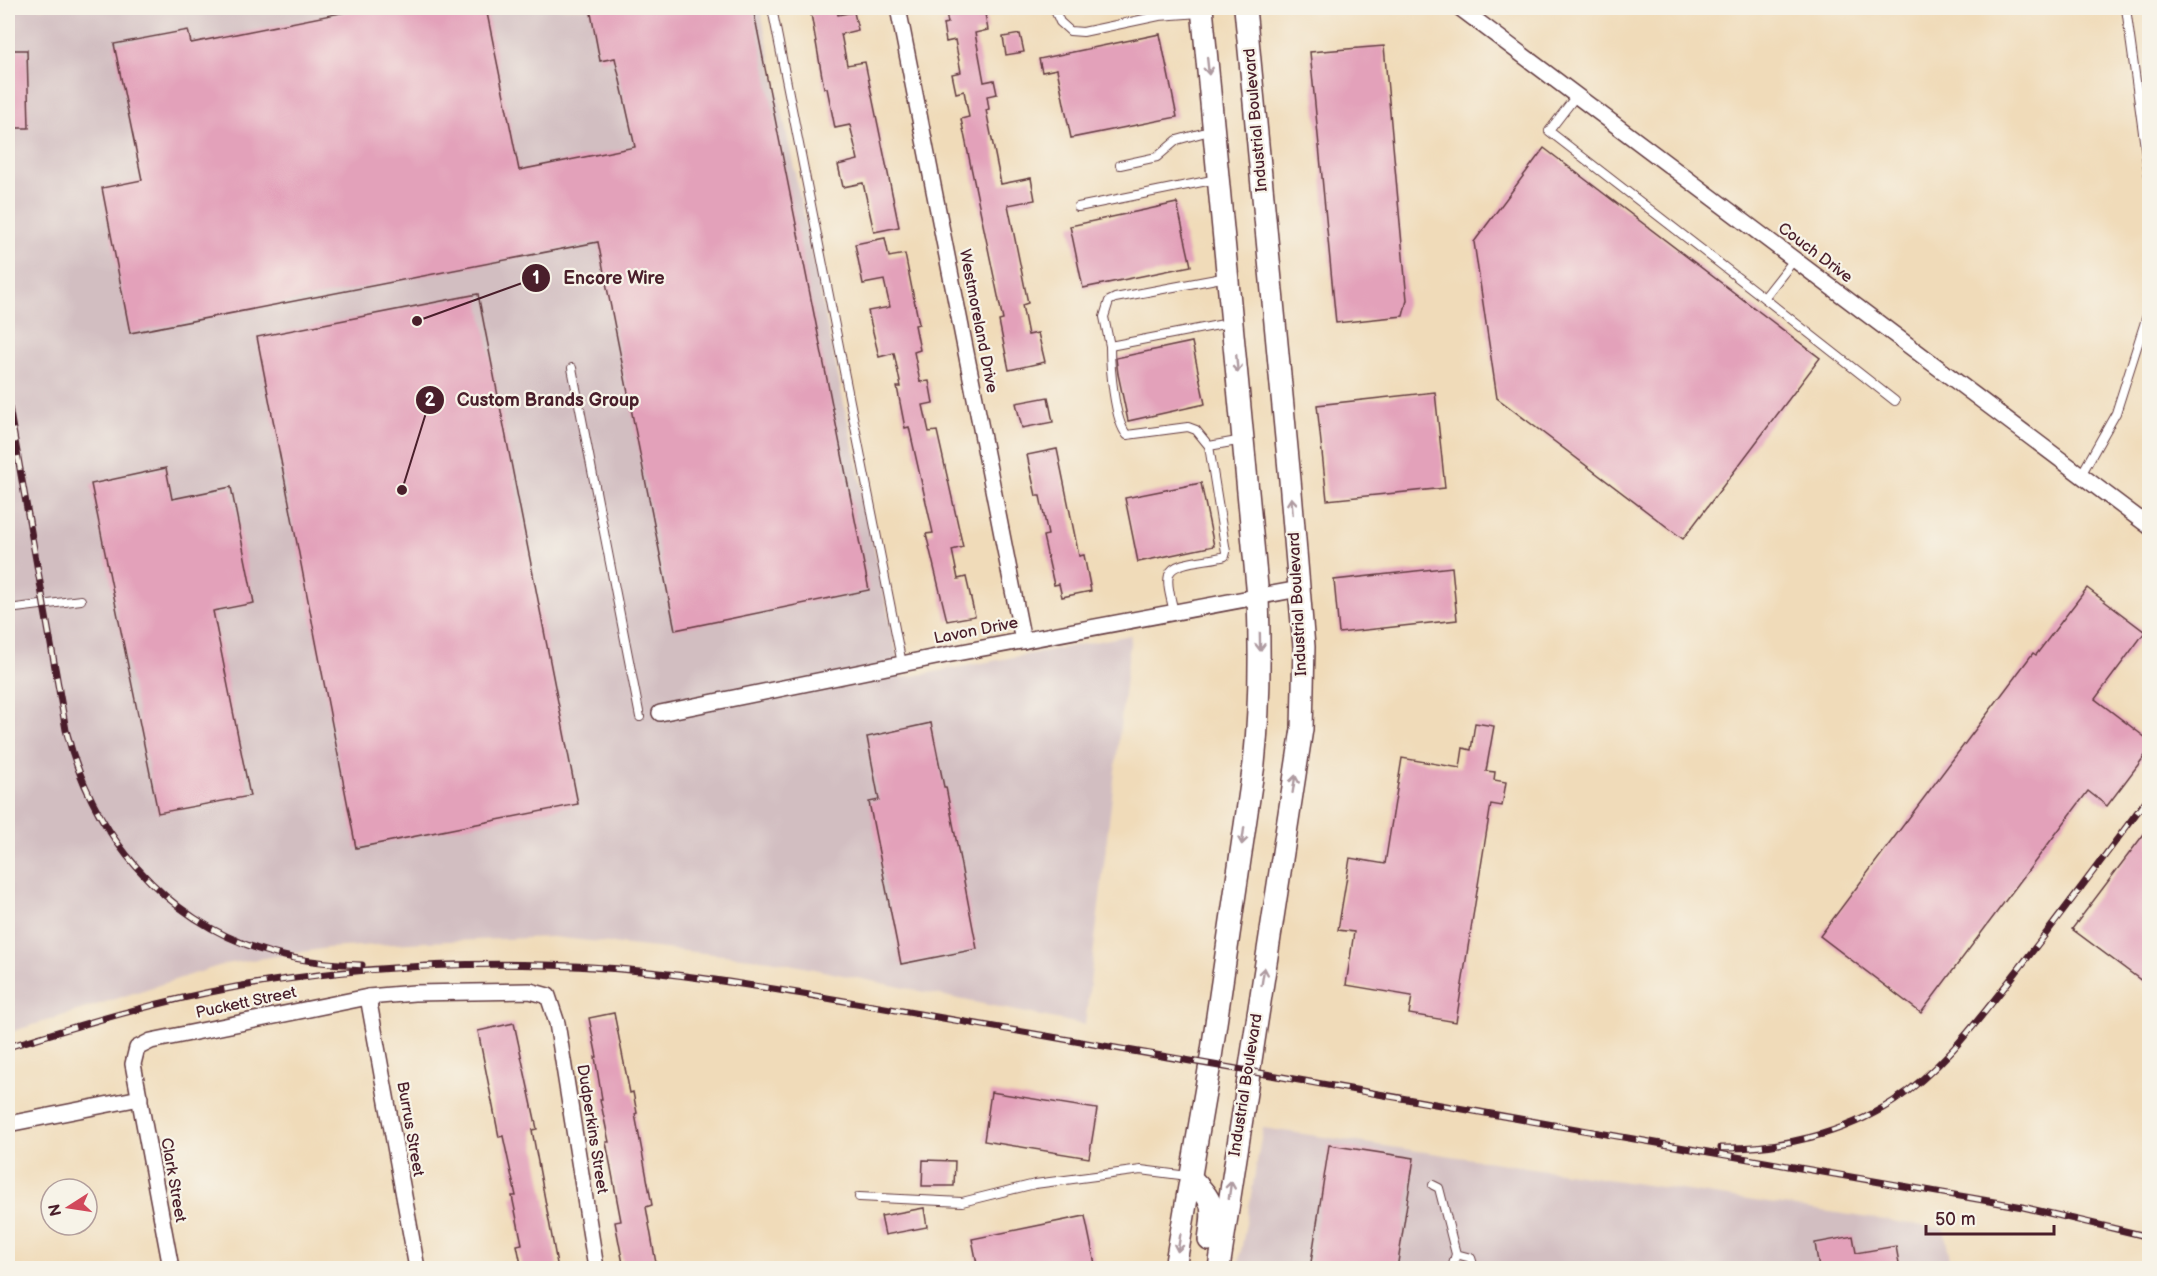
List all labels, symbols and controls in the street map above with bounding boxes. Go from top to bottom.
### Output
street label: Industrial Boulevard [1240,47,1272,193]
one-way arrow [1203,55,1214,75]
street label: Couch Drive [1774,219,1856,288]
street label: Westmoreland Drive [955,248,1001,395]
callout: Encore Wire [521,260,676,296]
text: 1 [532,268,540,289]
text: Encore Wire [563,268,665,289]
one-way arrow [1232,354,1243,374]
callout: Custom Brands Group [415,382,652,418]
text: 2 [425,390,436,411]
text: Custom Brands Group [457,390,639,411]
one-way arrow [1287,496,1298,516]
street label: Industrial Boulevard [1285,531,1311,677]
street label: Lavon Drive [932,613,1020,648]
one-way arrow [1254,632,1265,652]
one-way arrow [1289,774,1300,794]
one-way arrow [1237,826,1248,846]
one-way arrow [1258,967,1269,987]
street label: Puckett Street [194,983,298,1023]
street label: Industrial Boulevard [1225,1012,1267,1158]
street label: Dudperkins Street [572,1063,612,1195]
street label: Burrus Street [392,1080,428,1178]
street label: Clark Street [156,1136,190,1224]
north arrow [39,1177,99,1237]
one-way arrow [1225,1180,1236,1200]
scale bar [1926,1198,2054,1236]
text: N [45,1202,66,1218]
text: 50 m [1935,1209,1976,1230]
one-way arrow [1173,1233,1184,1253]

